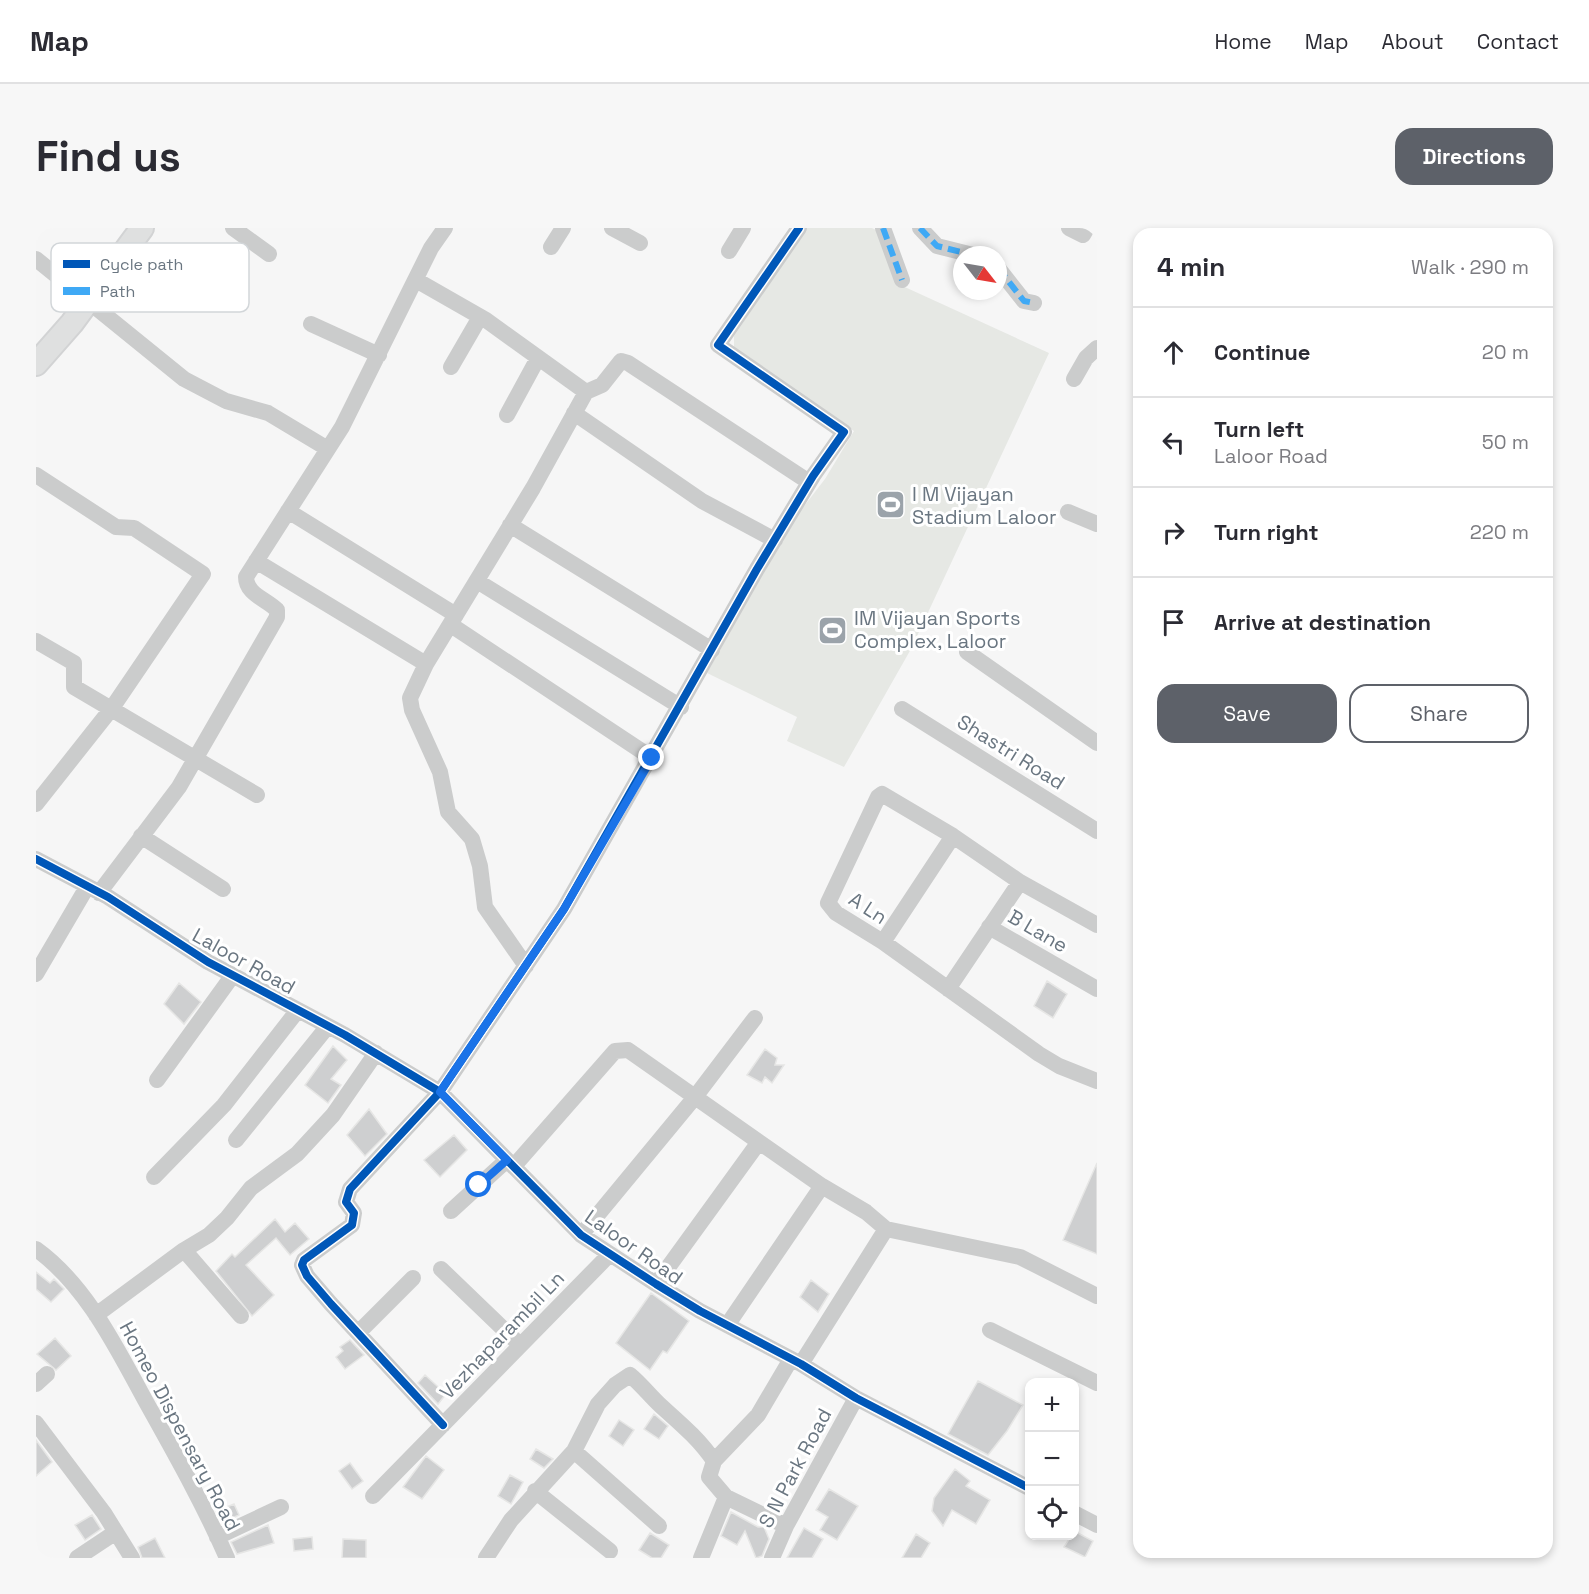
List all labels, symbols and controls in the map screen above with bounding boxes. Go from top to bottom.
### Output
text: Map [30,23,89,59]
text: Home [1214,28,1272,55]
text: Map [1305,28,1349,55]
text: About [1382,28,1444,55]
text: Contact [1477,28,1559,55]
button: Directions [1395,128,1553,185]
text: Find us [36,130,181,183]
legend [51,243,249,312]
north arrow [953,246,1007,300]
text: 4 min [1157,250,1225,284]
text: Cycle path [100,254,183,275]
text: Walk · 290 m [1411,254,1529,280]
text: Path [100,281,135,302]
icon: ahead [1157,336,1190,369]
text: Continue [1214,338,1310,366]
text: 20 m [1482,339,1529,365]
text: Turn left [1214,415,1304,443]
icon: left [1157,426,1190,459]
text: 50 m [1482,429,1529,455]
text: Laloor Road [1214,443,1328,469]
place label: I M Vijayan Stadium Laloor [912,481,1057,530]
sports icon: I M Vijayan Stadium Laloor [875,489,907,521]
icon: right [1157,516,1190,549]
text: Turn right [1214,518,1319,546]
text: 220 m [1470,519,1529,545]
place label: IM Vijayan Sports Complex, Laloor [854,605,1020,654]
icon: arrive [1157,606,1190,639]
text: Arrive at destination [1214,608,1431,636]
sports icon: IM Vijayan Sports Complex, Laloor [817,614,849,646]
button: Save [1157,684,1337,743]
button: Share [1349,684,1529,743]
street label: Shastri Road [952,709,1070,795]
route end [638,744,664,770]
street label: A Ln [844,886,892,930]
street label: B Lane [1003,904,1073,958]
street label: Laloor Road [188,922,300,1000]
route start [465,1171,491,1197]
street label: Laloor Road [580,1204,688,1290]
street label: Vezhaparambil Ln [434,1265,570,1405]
street label: Homeo Dispensary Road [114,1317,246,1535]
map controls [1025,1378,1079,1540]
button: + [1025,1378,1079,1432]
street label: S N Park Road [753,1404,837,1532]
button: − [1025,1432,1079,1486]
button: locate [1025,1486,1079,1540]

